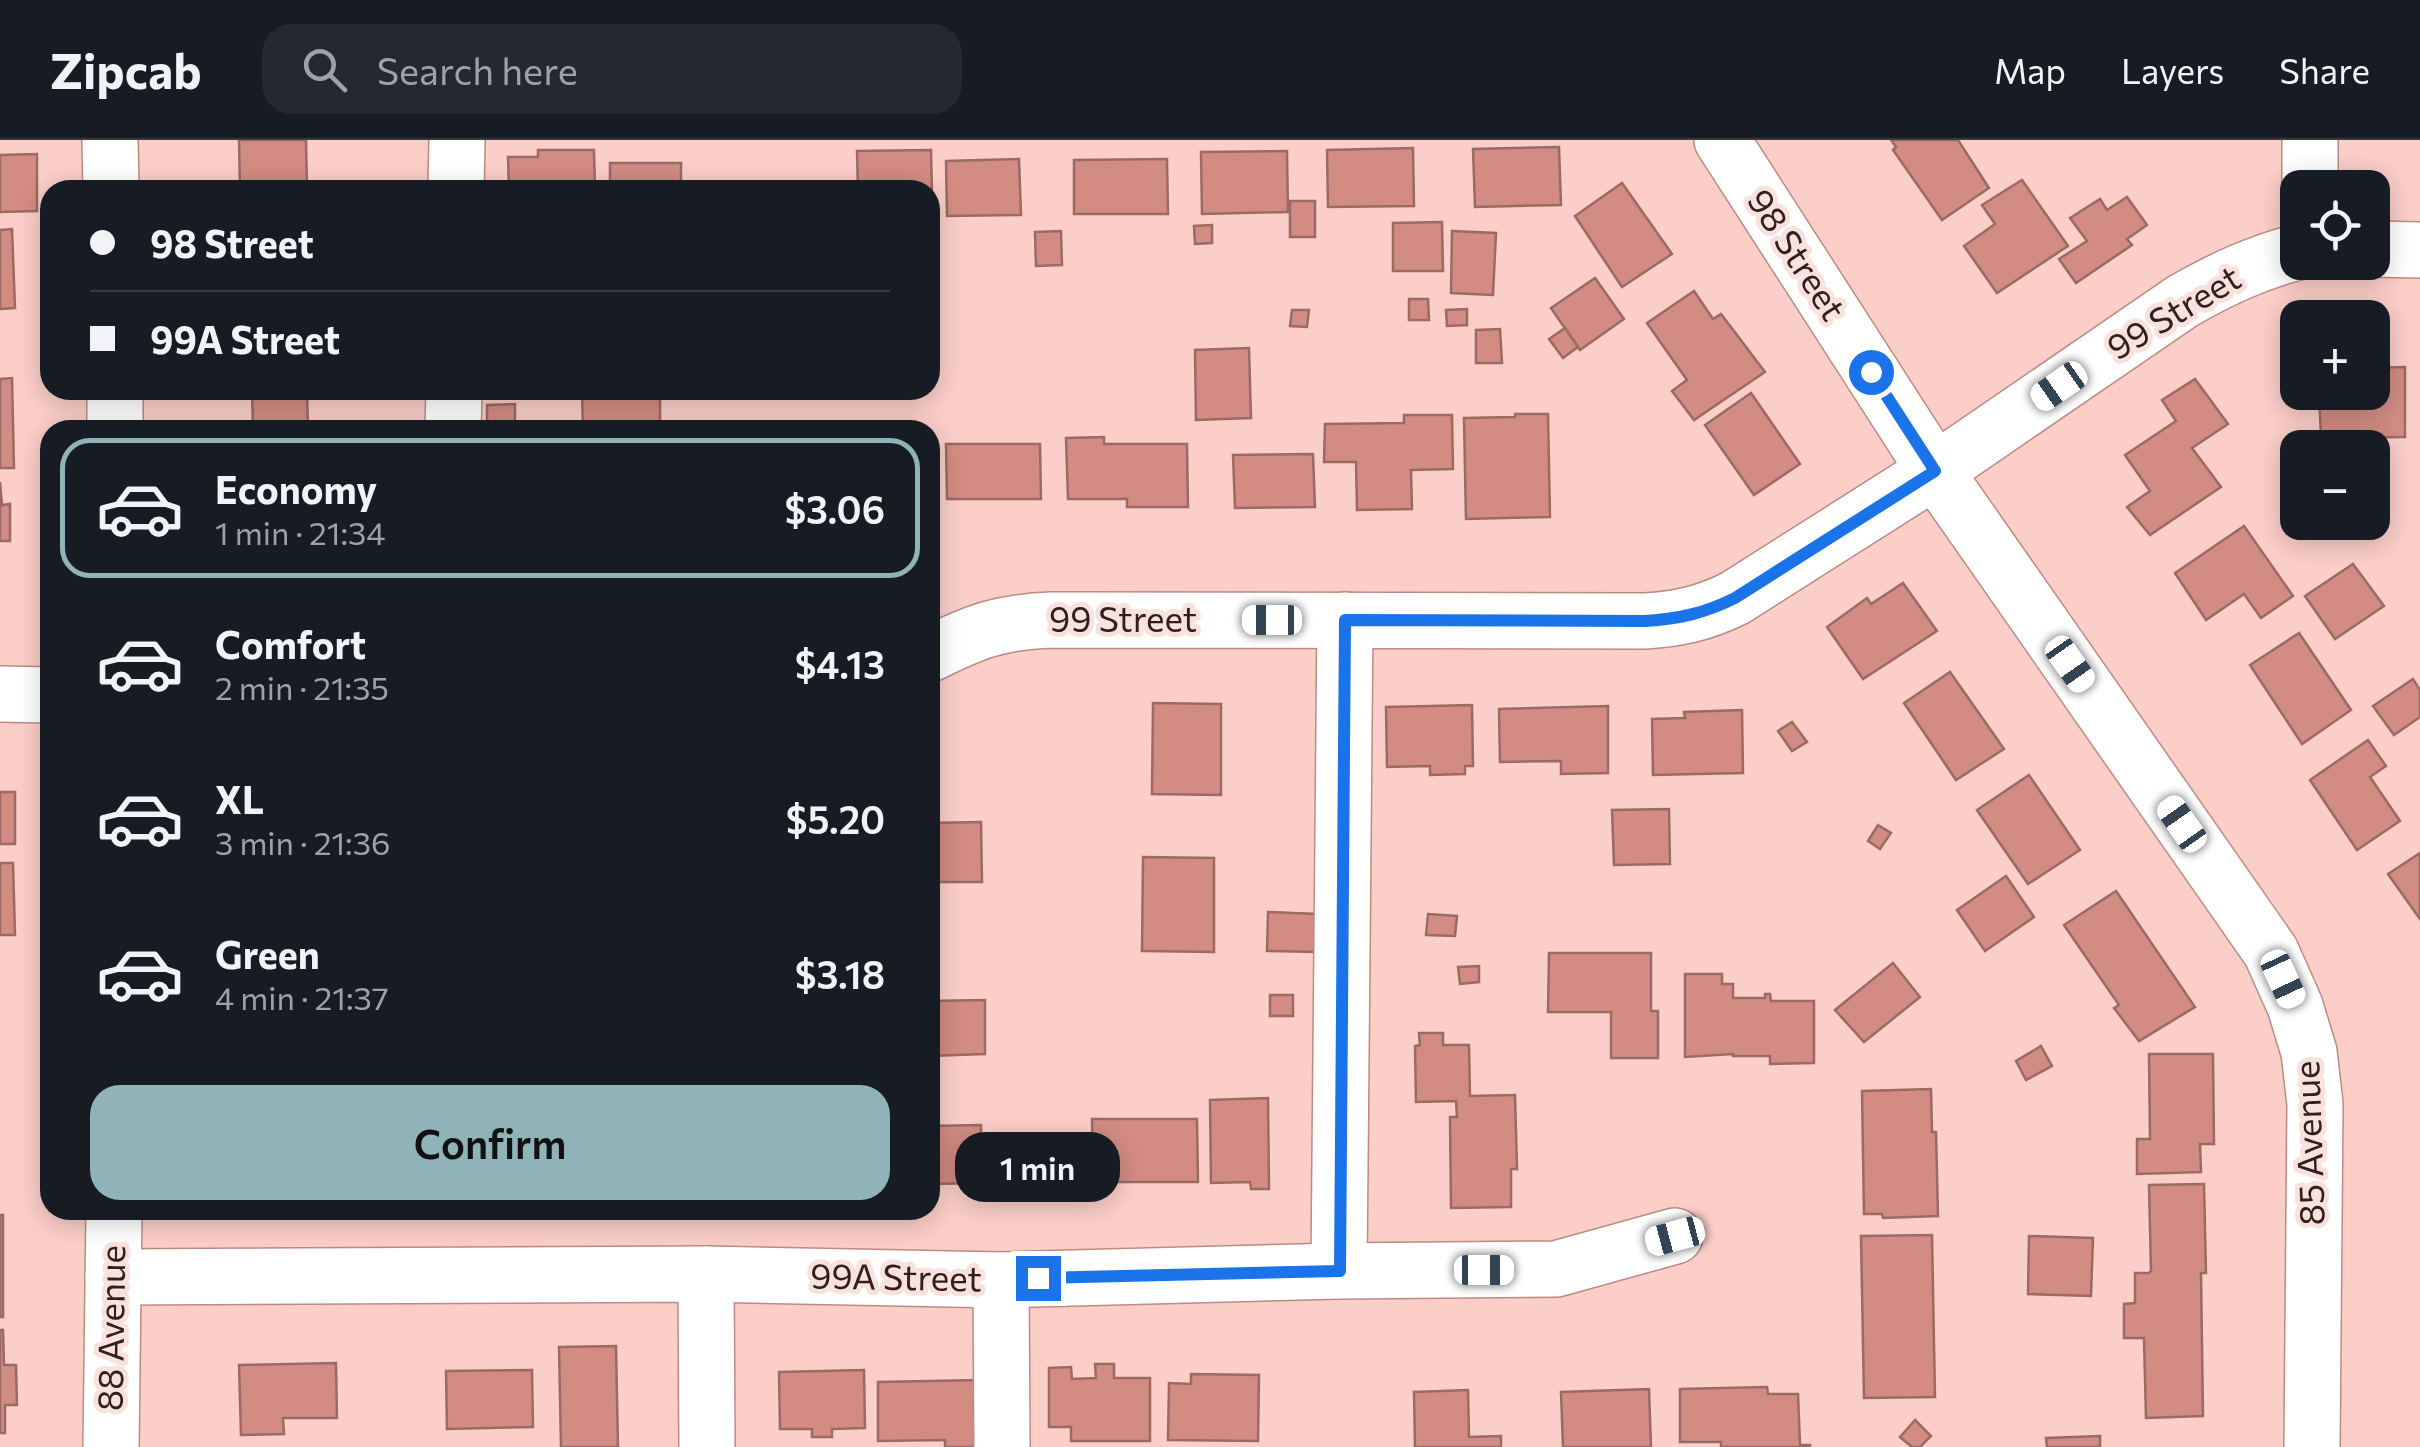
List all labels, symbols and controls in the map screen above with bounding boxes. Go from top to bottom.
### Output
search box [262,24,962,114]
text: Zipcab [50,40,202,99]
icon: search [297,42,352,97]
text: Search here [377,46,578,93]
text: Map [1994,48,2066,91]
text: Layers [2121,48,2224,91]
text: Share [2279,48,2370,91]
map controls [2280,170,2390,540]
button: locate [2280,170,2390,280]
street label: 98 Street [1740,180,1856,327]
text: 98 Street [150,219,314,266]
street label: 99 Street [2098,254,2247,367]
button: + [2280,300,2390,410]
text: 99A Street [150,315,340,362]
route start [1849,350,1894,395]
car [2026,357,2092,415]
button: − [2280,430,2390,540]
icon: car [95,463,185,553]
text: Economy [215,465,377,512]
text: $3.06 [784,485,885,532]
text: 1 min · 21:34 [215,512,386,552]
street label: 99 Street [1049,596,1197,639]
car [1242,605,1302,635]
icon: car [95,618,185,708]
text: Comfort [215,620,366,667]
car [2041,631,2099,697]
text: $4.13 [795,640,885,687]
text: 2 min · 21:35 [215,667,389,707]
icon: car [95,773,185,863]
text: XL [215,775,264,822]
car [2153,791,2211,857]
text: $5.20 [786,795,885,842]
text: 3 min · 21:36 [215,822,390,862]
icon: car [95,928,185,1018]
text: Green [215,930,320,977]
car [2257,945,2309,1013]
text: $3.18 [795,950,885,997]
text: 4 min · 21:37 [215,977,389,1017]
street label: 85 Avenue [2283,1060,2332,1226]
button: Confirm [90,1085,890,1200]
callout: 1 min [956,1133,1120,1203]
text: 1 min [1000,1147,1075,1187]
car [1642,1214,1708,1258]
street label: 88 Avenue [87,1245,132,1411]
street label: 99A Street [810,1253,982,1298]
car [1454,1255,1514,1285]
route end [1016,1256,1061,1301]

